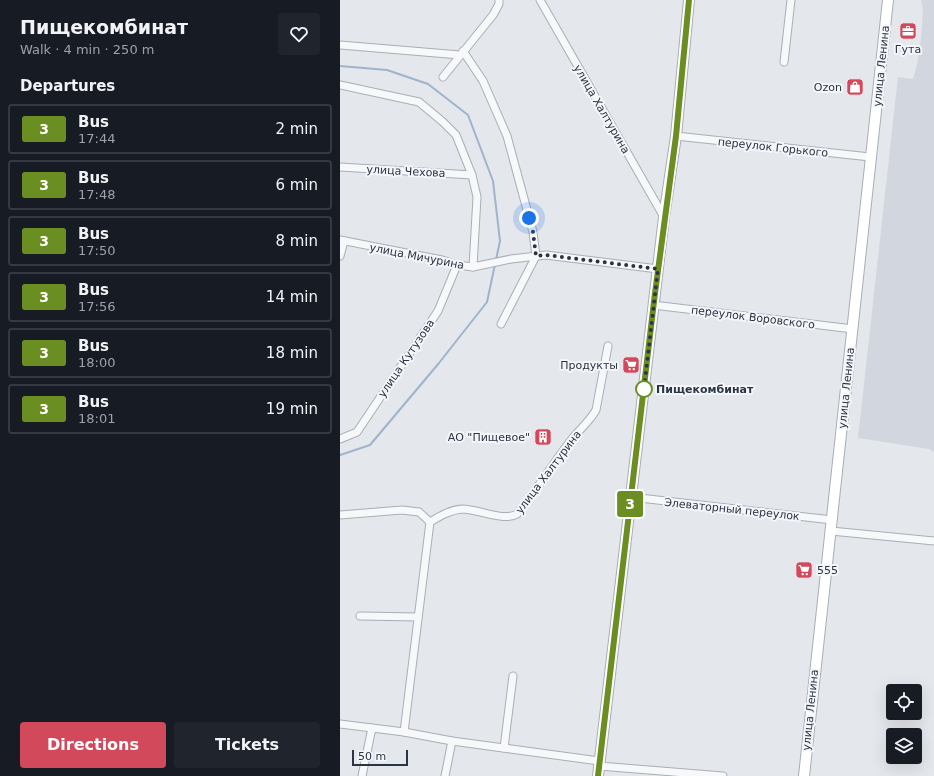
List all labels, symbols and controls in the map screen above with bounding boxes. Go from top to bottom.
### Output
button: heart [278,13,320,55]
text: Пищекомбинат [20,16,188,38]
office icon: Гута [898,21,918,41]
street label: улица Ленина [871,25,892,107]
text: Walk · 4 min · 250 m [20,42,154,57]
place label: Гута [895,43,921,56]
street label: улица Халтурина [571,62,632,156]
text: Departures [20,77,115,95]
shop icon: Ozon [845,77,865,97]
place label: Ozon [814,81,842,94]
text: Bus [78,113,109,131]
text: 2 min [275,120,318,138]
text: 3 [39,121,49,137]
text: 17:44 [78,131,115,146]
street label: переулок Горького [717,135,829,160]
street label: улица Чехова [366,163,446,180]
text: Bus [78,169,109,187]
text: 6 min [275,176,318,194]
text: 3 [39,177,49,193]
text: 17:48 [78,187,115,202]
your location [519,208,539,228]
text: Bus [78,225,109,243]
text: 8 min [275,232,318,250]
text: 3 [39,233,49,249]
street label: улица Мичурина [368,241,465,272]
text: 17:50 [78,243,115,258]
text: Bus [78,281,109,299]
text: 14 min [266,288,318,306]
text: 3 [39,289,49,305]
text: 17:56 [78,299,115,314]
street label: переулок Воровского [690,303,816,332]
street label: улица Кутузова [375,317,437,400]
text: Bus [78,337,109,355]
text: 18 min [266,344,318,362]
text: 3 [39,345,49,361]
street label: улица Ленина [836,347,857,429]
text: 18:00 [78,355,115,370]
supermarket icon: Продукты [621,355,641,375]
place label: Продукты [560,359,618,372]
marker: Пищекомбинат [635,380,653,398]
place label: Пищекомбинат [656,383,754,396]
text: Bus [78,393,109,411]
text: 19 min [266,400,318,418]
text: 3 [39,401,49,417]
text: 18:01 [78,411,115,426]
building icon: АО "Пищевое" [533,427,553,447]
street label: улица Халтурина [513,428,584,516]
place label: АО "Пищевое" [448,431,530,444]
line badge: 3 [617,491,643,517]
text: 3 [625,496,635,512]
street label: Элеваторный переулок [664,496,801,523]
supermarket icon: 555 [794,560,814,580]
place label: 555 [817,564,838,577]
street label: улица Ленина [800,669,821,751]
map controls [886,684,922,764]
button: locate [886,684,922,720]
button: Directions [20,722,166,768]
button: Tickets [174,722,320,768]
button: layers [886,728,922,764]
scale bar [352,748,408,767]
text: 50 m [358,750,386,763]

